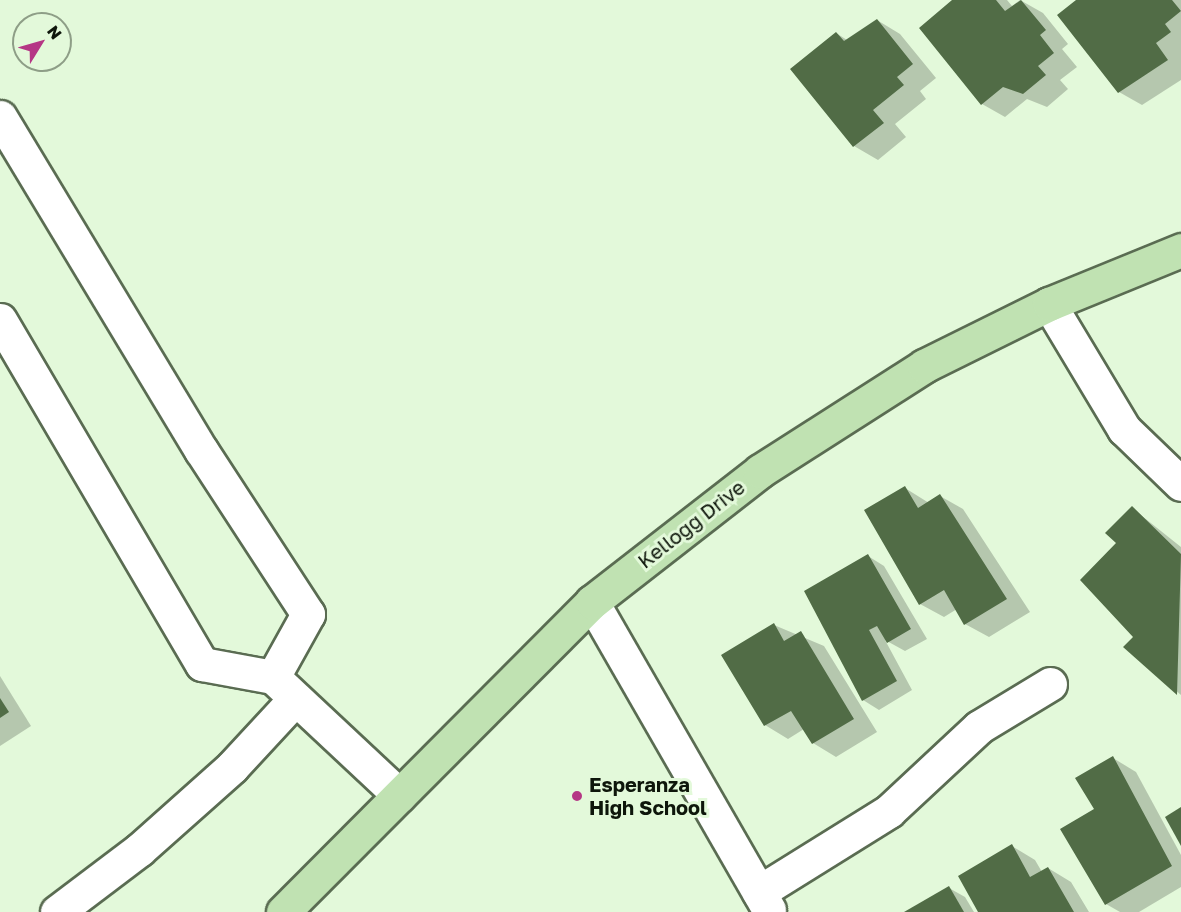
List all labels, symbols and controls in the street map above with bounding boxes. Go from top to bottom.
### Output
north arrow [12,12,72,72]
text: N [43,21,66,43]
street label: Kellogg Drive [633,475,749,573]
place label: Esperanza High School [589,772,707,819]
marker: Esperanza High School [570,789,584,803]

